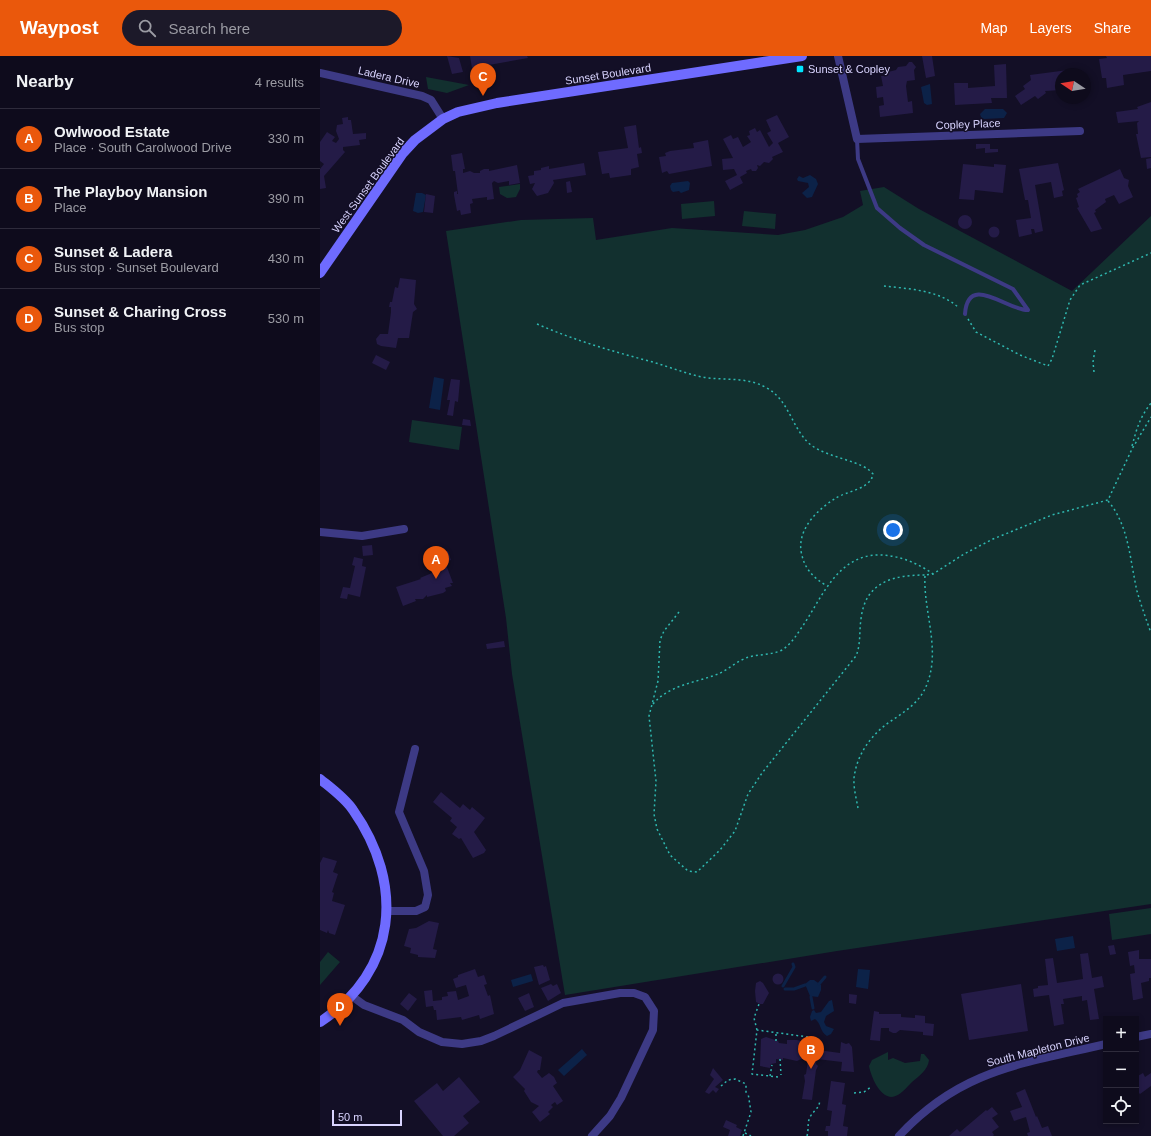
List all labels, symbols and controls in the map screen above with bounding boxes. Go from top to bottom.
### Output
search box [122,10,402,46]
text: Waypost [20,17,98,38]
icon: search [136,17,158,39]
text: Search here [168,20,250,37]
text: Map [980,20,1008,36]
text: Layers [1030,20,1072,36]
text: Share [1094,20,1131,36]
street label: Sunset Boulevard [564,61,652,87]
pin: C [470,63,496,96]
place label: Sunset & Copley [808,63,890,75]
street label: Ladera Drive [357,64,421,90]
marker: Sunset & Copley [795,64,805,74]
north arrow [1055,68,1091,104]
text: Nearby [16,72,74,91]
text: 4 results [255,75,304,90]
street label: Copley Place [935,117,1001,131]
text: Owlwood Estate [54,123,170,140]
text: A [24,131,34,146]
text: 330 m [268,131,304,146]
street label: West Sunset Boulevard [329,135,407,235]
text: Place · South Carolwood Drive [54,140,232,155]
text: The Playboy Mansion [54,183,207,200]
text: B [24,191,34,206]
text: 390 m [268,191,304,206]
text: Place [54,200,87,215]
text: Sunset & Ladera [54,243,172,260]
text: C [24,251,34,266]
text: 430 m [268,251,304,266]
text: Bus stop · Sunset Boulevard [54,260,219,275]
text: Sunset & Charing Cross [54,303,227,320]
text: D [24,311,34,326]
text: 530 m [268,311,304,326]
text: Bus stop [54,320,105,335]
your location [883,520,903,540]
pin: A [423,546,449,579]
pin: D [327,993,353,1026]
map controls [1103,1016,1139,1124]
button: + [1103,1016,1139,1052]
street label: South Mapleton Drive [985,1031,1091,1069]
pin: B [798,1036,824,1069]
button: − [1103,1052,1139,1088]
button: locate [1103,1088,1139,1124]
scale bar [332,1108,402,1127]
text: 50 m [338,1111,362,1123]

